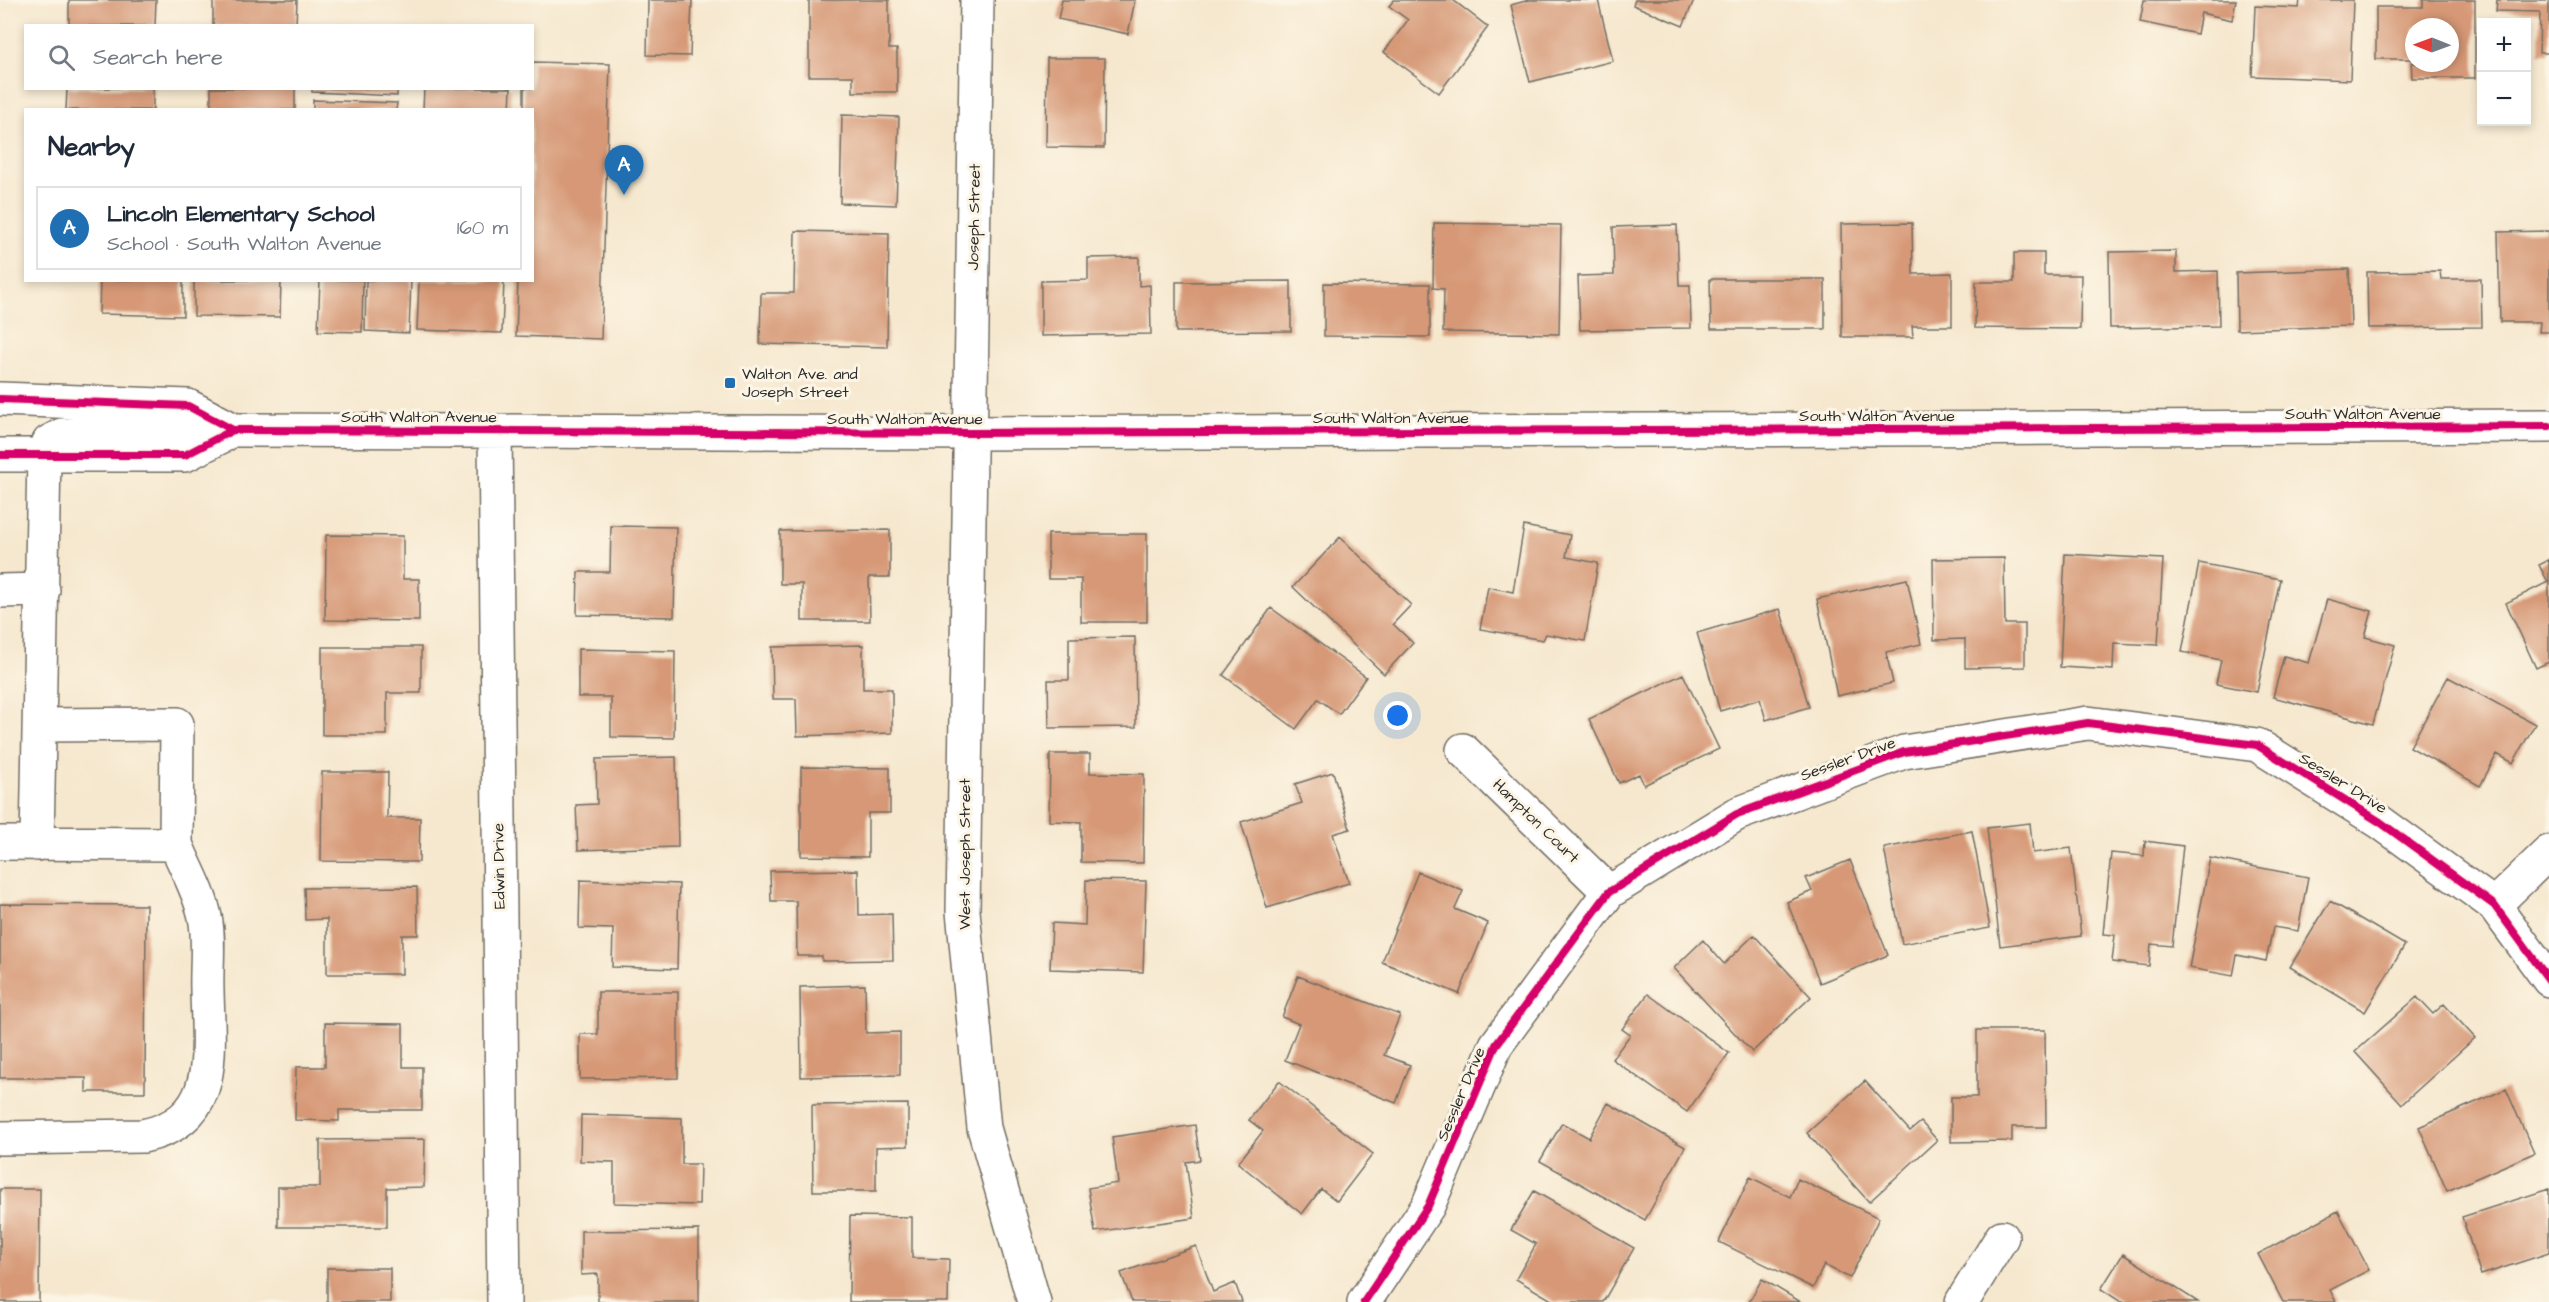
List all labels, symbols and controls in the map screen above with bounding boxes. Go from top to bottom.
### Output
north arrow [2405,18,2459,72]
map controls [2477,18,2531,126]
button: + [2477,18,2531,72]
search box [24,24,534,90]
icon: search [45,41,78,74]
text: Search here [93,42,223,73]
button: − [2477,72,2531,126]
text: Nearby [48,129,135,165]
pin: A [604,146,644,195]
street label: Joseph Street [962,163,986,271]
text: Lincoln Elementary School [107,199,375,230]
text: A [63,214,76,242]
text: 160 m [457,214,508,242]
text: School · South Walton Avenue [107,230,382,258]
place label: Walton Ave. and Joseph Street [742,363,858,403]
marker: Walton Ave. and Joseph Street [723,376,737,390]
street label: South Walton Avenue [2285,403,2441,425]
street label: South Walton Avenue [1799,405,1955,427]
street label: South Walton Avenue [341,406,497,428]
street label: South Walton Avenue [1313,407,1469,429]
street label: South Walton Avenue [827,408,983,430]
your location [1383,701,1412,730]
street label: Sessler Drive [1797,731,1899,786]
street label: Sessler Drive [2295,747,2392,819]
street label: Hampton Court [1488,774,1585,868]
street label: West Joseph Street [954,778,976,930]
street label: Edwin Drive [487,822,511,909]
street label: Sessler Drive [1431,1043,1491,1144]

